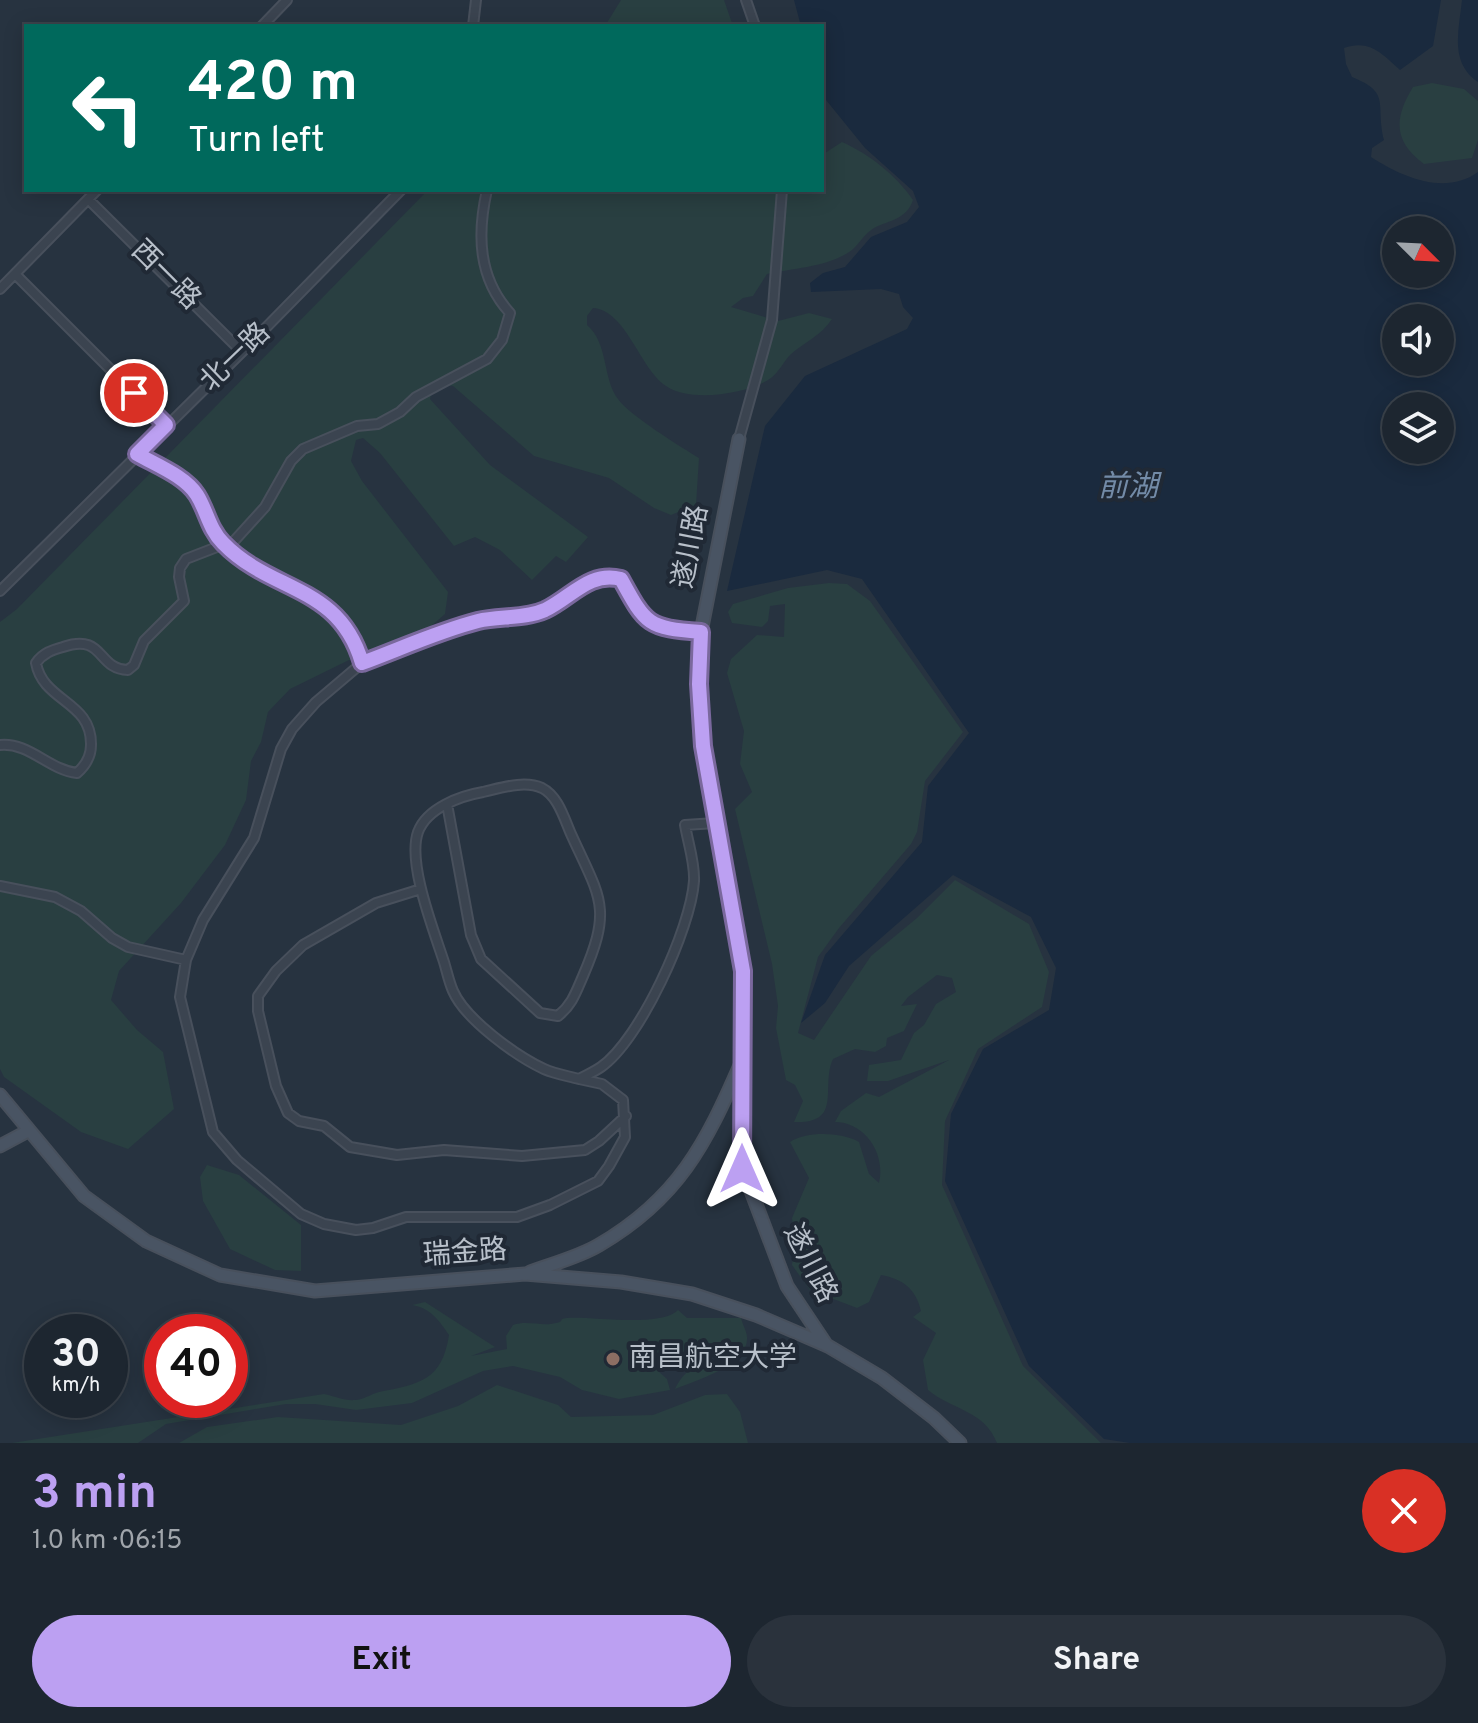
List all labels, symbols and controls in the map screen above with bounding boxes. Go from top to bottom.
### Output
text: 420 m [188,50,358,120]
icon: left [56,56,160,160]
text: Turn left [188,119,325,165]
north arrow [1382,216,1454,288]
map controls [1382,216,1454,464]
street label: 西一路 [123,234,207,318]
button: sound [1382,304,1454,376]
street label: 北一路 [193,316,279,400]
pin [100,359,168,427]
icon: arrive [112,371,156,415]
button: layers [1382,392,1454,464]
water label: 前湖 [1098,470,1162,507]
street label: 遂川路 [666,502,718,592]
position arrow [700,1127,784,1211]
street label: 遂川路 [774,1218,844,1310]
street label: 瑞金路 [422,1233,508,1275]
speed limit sign: 40 [144,1314,248,1418]
text: 30 [51,1331,101,1381]
place label: 南昌航空大学 [629,1341,797,1377]
marker: 南昌航空大学 [604,1350,622,1368]
text: km/h [52,1373,100,1399]
text: 3 min [32,1465,157,1525]
button: close [1362,1469,1446,1553]
text: 1.0 km · 06:15 [32,1525,182,1558]
button: Exit [32,1615,731,1707]
button: Share [747,1615,1446,1707]

